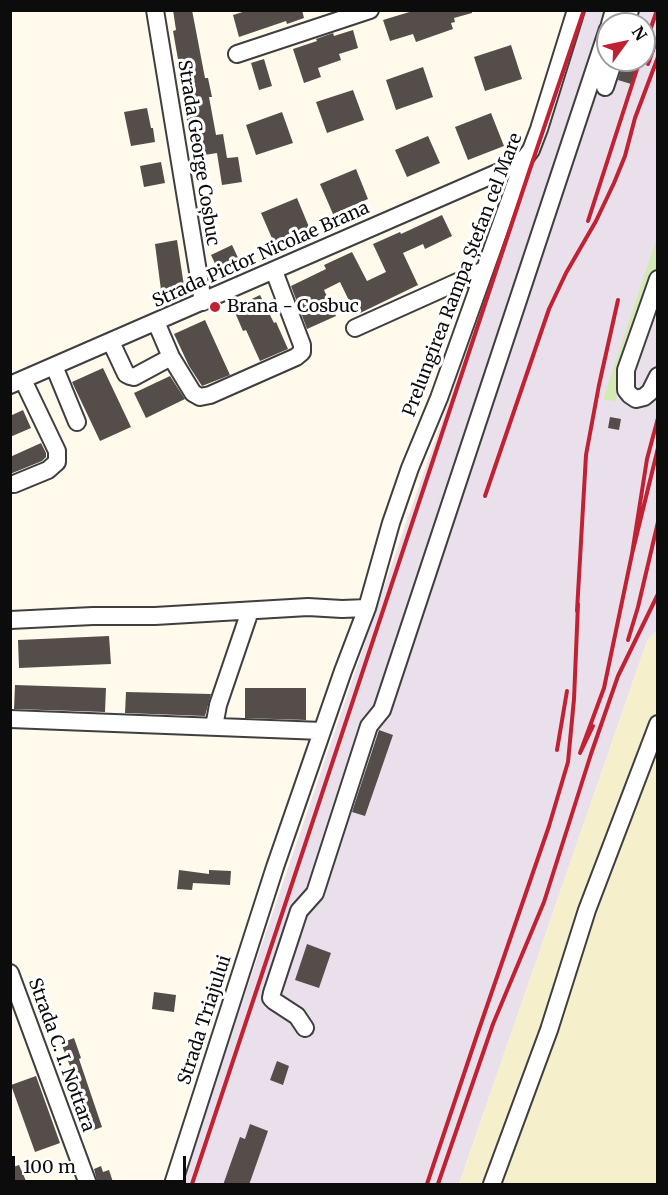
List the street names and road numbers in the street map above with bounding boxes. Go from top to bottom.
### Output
street label: Strada George Coșbuc [173,59,223,247]
street label: Prelungirea Rampa Ștefan cel Mare [399,130,527,420]
street label: Strada Pictor Nicolae Brana [149,197,373,313]
street label: Strada Triajului [174,952,236,1088]
street label: Strada C. I. Nottara [23,975,99,1135]

